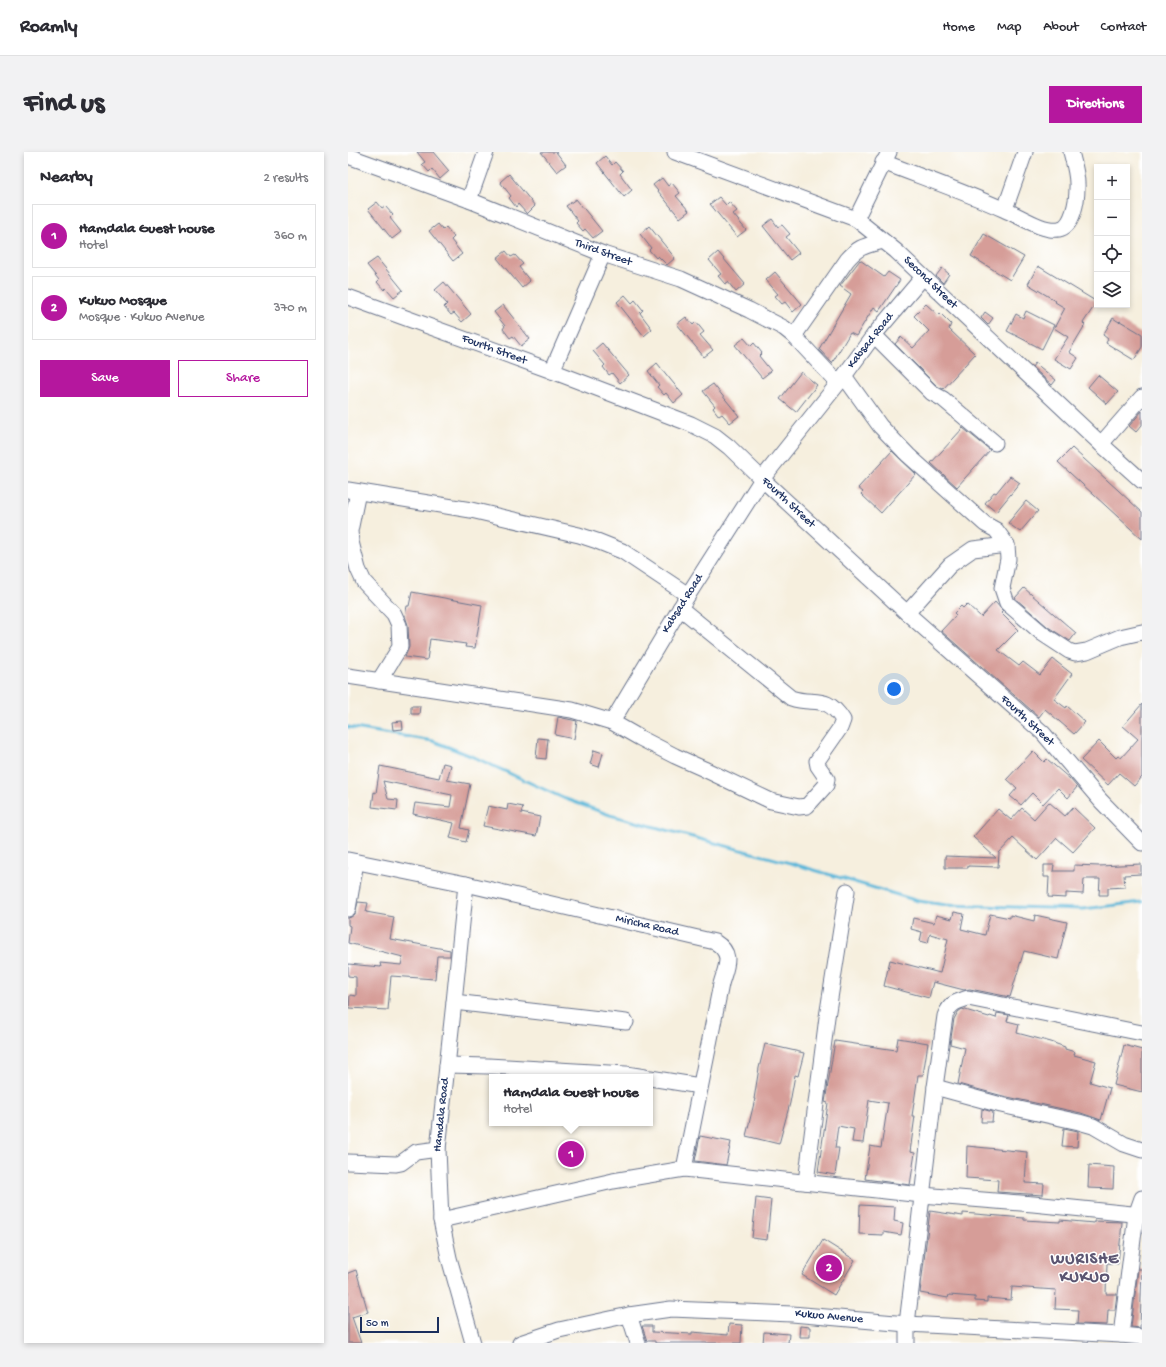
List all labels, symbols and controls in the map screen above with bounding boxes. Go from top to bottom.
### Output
text: Roamly [20,16,77,39]
text: Home [943,19,975,36]
text: Map [997,19,1021,36]
text: About [1043,19,1079,36]
text: Contact [1101,19,1146,36]
button: Directions [1049,86,1142,123]
text: Find us [24,88,104,121]
map controls [1094,164,1130,308]
button: + [1094,164,1130,200]
text: Nearby [40,168,93,188]
text: 2 results [263,171,308,186]
button: − [1094,200,1130,236]
text: Hamdala Guest house [79,220,214,238]
text: 1 [51,229,57,244]
text: 360 m [274,229,307,244]
street label: Third Street [572,236,635,270]
button: locate [1094,236,1130,272]
text: Hotel [79,238,108,253]
street label: Second Street [900,254,961,313]
button: layers [1094,272,1130,308]
text: Kukuo Mosque [79,292,167,310]
text: 2 [51,301,57,316]
text: 370 m [274,301,307,316]
text: Mosque · Kukuo Avenue [79,310,204,325]
street label: Kabsad Road [845,310,898,372]
street label: Fourth Street [459,331,530,369]
button: Save [40,360,170,397]
button: Share [178,360,308,397]
street label: Fourth Street [757,474,819,532]
street label: Kabsad Road [659,571,707,636]
your location [884,679,904,699]
street label: Fourth Street [996,692,1058,750]
street label: Miricha Road [614,912,681,940]
popup [489,1074,653,1126]
street label: Hamdala Road [431,1076,453,1153]
text: Hamdala Guest house [503,1084,639,1102]
text: Hotel [503,1102,532,1117]
pin: 1 [558,1139,584,1169]
district label: WURISHE KUKUO [1050,1251,1119,1288]
pin: 2 [816,1253,842,1283]
street label: Kukuo Avenue [794,1307,864,1327]
scale bar [360,1315,439,1334]
text: 50 m [366,1318,388,1330]

